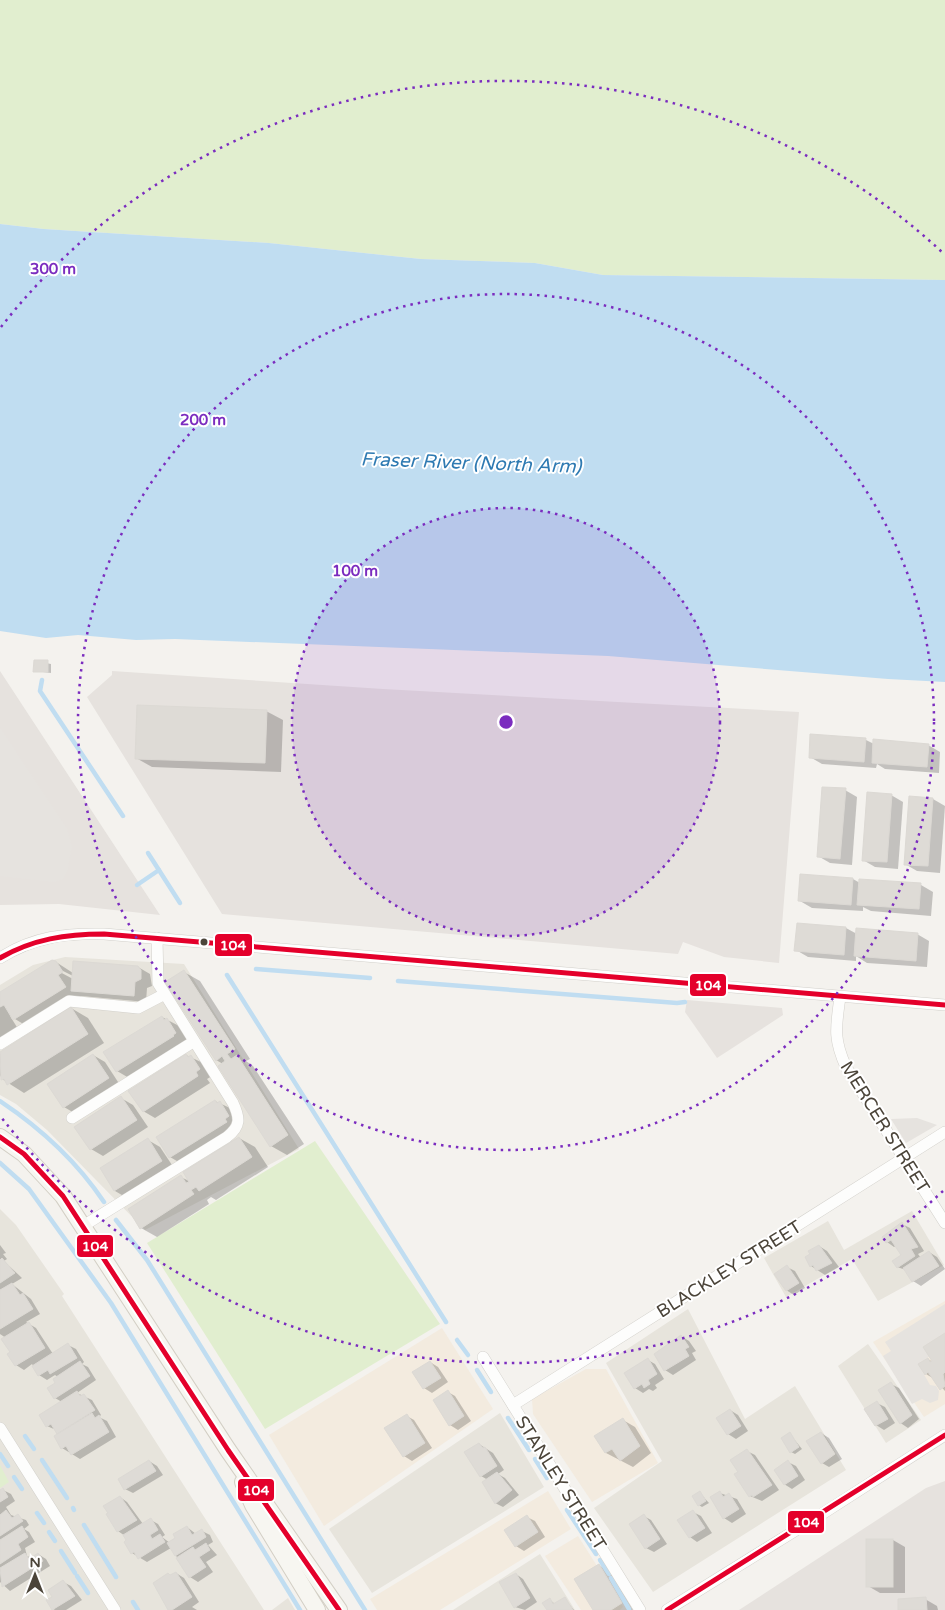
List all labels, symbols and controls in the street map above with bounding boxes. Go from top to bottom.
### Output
text: 300 m [30,260,76,278]
text: 200 m [180,411,226,429]
water label: Fraser River (North Arm) [360,448,584,478]
text: 100 m [332,562,378,580]
centre of rings [497,713,515,731]
line badge: 104 [214,933,253,957]
unlabelled marker [199,937,209,947]
text: 104 [220,937,246,954]
line badge: 104 [689,973,727,997]
text: 104 [695,977,721,994]
street label: MERCER STREET [836,1057,934,1197]
street label: BLACKLEY STREET [653,1216,805,1322]
line badge: 104 [76,1234,114,1258]
text: 104 [82,1238,108,1255]
street label: STANLEY STREET [511,1412,611,1554]
line badge: 104 [237,1478,275,1502]
text: 104 [243,1482,269,1499]
line badge: 104 [787,1510,825,1534]
text: 104 [793,1514,819,1531]
north arrow [10,1550,60,1600]
text: N [29,1554,41,1571]

